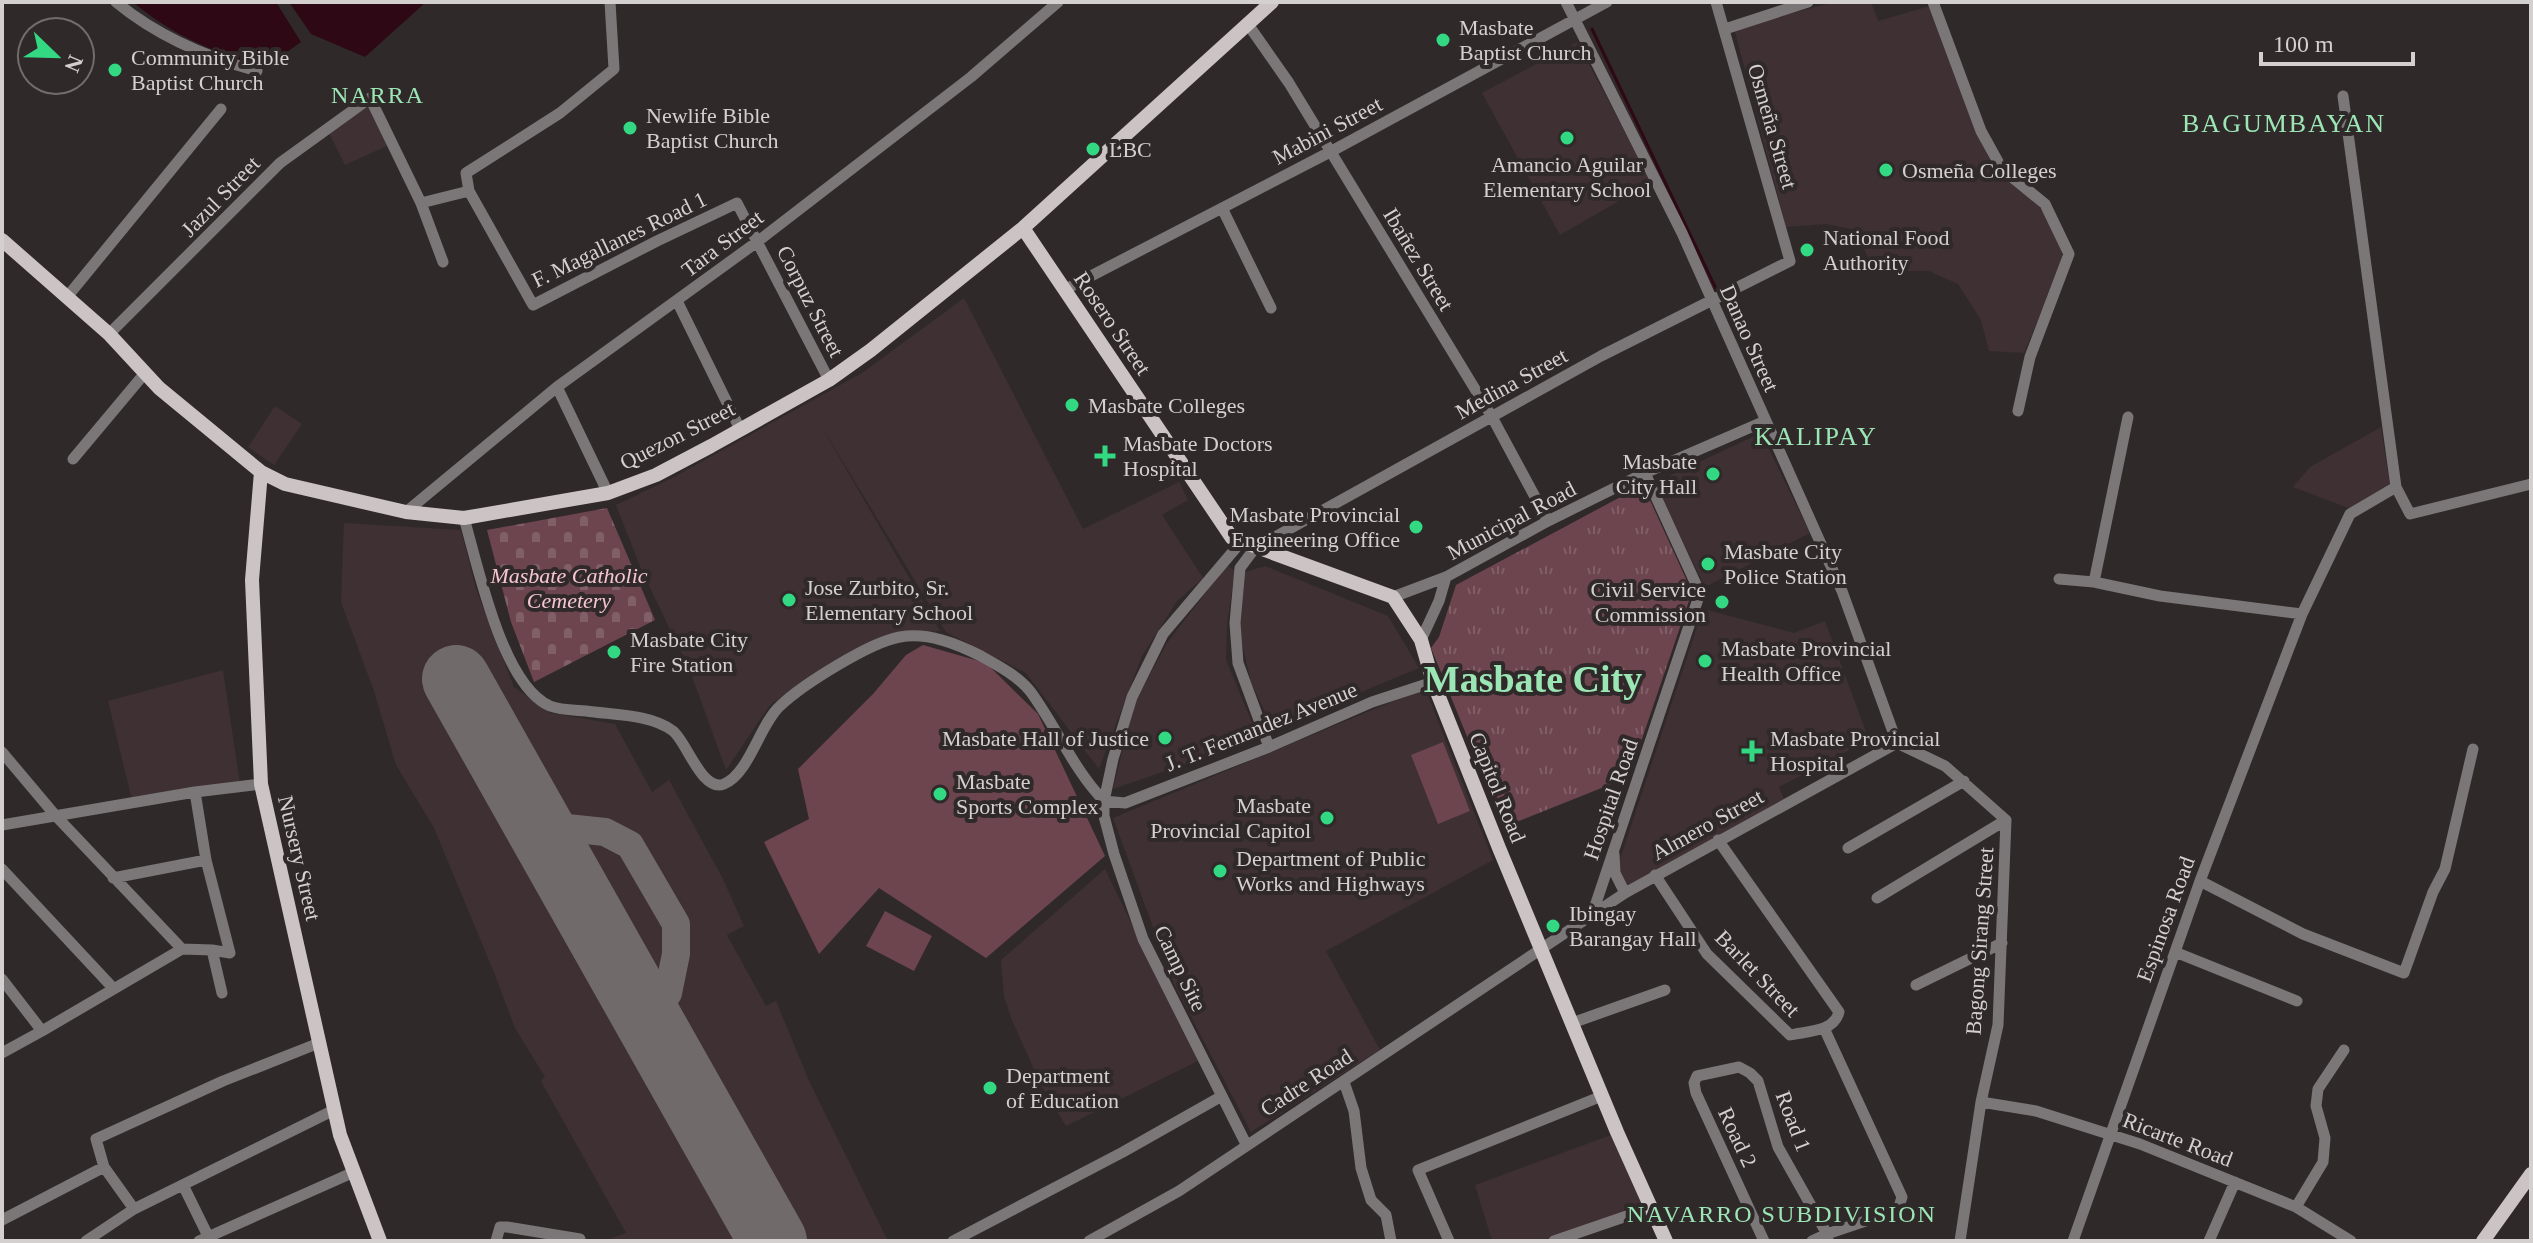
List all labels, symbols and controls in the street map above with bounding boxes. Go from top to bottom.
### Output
place label: Masbate Baptist Church [1459,15,1592,65]
north arrow [16,16,96,96]
scale bar [2261,16,2413,66]
marker: Masbate Baptist Church [1434,31,1452,49]
text: 100 m [2273,31,2334,57]
place label: Community Bible Baptist Church [131,45,289,95]
text: N [59,51,89,76]
marker: Community Bible Baptist Church [106,61,124,79]
street label: Osmeña Street [1743,61,1802,192]
district label: NARRA [331,82,425,108]
street label: Mabini Street [1268,91,1386,170]
place label: Newlife Bible Baptist Church [646,103,779,153]
district label: BAGUMBAYAN [2182,109,2386,138]
marker: Newlife Bible Baptist Church [621,119,639,137]
marker: Amancio Aguilar Elementary School [1558,129,1576,147]
place label: LBC [1109,137,1152,162]
marker: LBC [1084,140,1102,158]
street label: Jazul Street [176,151,265,242]
place label: Amancio Aguilar Elementary School [1483,152,1651,202]
place label: Osmeña Colleges [1902,158,2057,183]
marker: Osmeña Colleges [1877,161,1895,179]
street label: F. Magallanes Road 1 [528,186,711,293]
street label: Ibañez Street [1378,203,1459,315]
street label: Tara Street [677,205,768,282]
place label: National Food Authority [1823,225,1950,275]
street label: Corpuz Street [772,241,849,361]
marker: National Food Authority [1798,241,1816,259]
street label: Rosero Street [1069,267,1156,380]
street label: Danao Street [1715,281,1784,395]
street label: Medina Street [1451,342,1572,424]
place label: Masbate Colleges [1088,393,1245,418]
street label: Quezon Street [616,396,739,475]
marker: Masbate Colleges [1063,396,1081,414]
district label: KALIPAY [1754,422,1878,451]
place label: Masbate Doctors Hospital [1123,431,1273,481]
marker: Masbate Doctors Hospital [1094,445,1116,467]
place label: Masbate City Hall [1616,449,1697,499]
marker: Masbate City Hall [1704,465,1722,483]
street label: Municipal Road [1443,476,1580,565]
place label: Masbate Provincial Engineering Office [1230,502,1400,552]
marker: Masbate Provincial Engineering Office [1407,518,1425,536]
place label: Masbate City Police Station [1724,539,1847,589]
marker: Masbate City Police Station [1699,555,1717,573]
park label: Masbate Catholic Cemetery [489,563,648,613]
place label: Jose Zurbito, Sr. Elementary School [805,575,973,625]
place label: Civil Service Commission [1591,577,1706,627]
marker: Jose Zurbito, Sr. Elementary School [780,591,798,609]
marker: Civil Service Commission [1713,593,1731,611]
place label: Masbate City Fire Station [630,627,748,677]
place label: Masbate Provincial Health Office [1721,636,1891,686]
marker: Masbate City Fire Station [605,643,623,661]
marker: Masbate Provincial Health Office [1696,652,1714,670]
district label: Masbate City [1424,658,1642,700]
street label: J. T. Fernandez Avenue [1162,677,1361,776]
place label: Masbate Hall of Justice [942,726,1149,751]
place label: Masbate Provincial Hospital [1770,726,1940,776]
street label: Capitol Road [1464,728,1531,846]
marker: Masbate Hall of Justice [1156,729,1174,747]
street label: Hospital Road [1578,735,1643,863]
marker: Masbate Provincial Hospital [1741,740,1763,762]
place label: Masbate Sports Complex [956,769,1098,819]
street label: Almero Street [1647,783,1768,865]
marker: Masbate Sports Complex [931,785,949,803]
street label: Nursery Street [273,793,326,923]
place label: Masbate Provincial Capitol [1150,793,1311,843]
marker: Masbate Provincial Capitol [1318,809,1336,827]
place label: Department of Public Works and Highways [1236,846,1426,896]
street label: Bagong Sirang Street [1960,846,1999,1036]
street label: Espinosa Road [2131,853,2200,985]
marker: Department of Public Works and Highways [1211,862,1229,880]
place label: Ibingay Barangay Hall [1569,901,1697,951]
marker: Ibingay Barangay Hall [1544,917,1562,935]
street label: Camp Site [1149,921,1212,1015]
street label: Barlet Street [1710,925,1805,1022]
street label: Cadre Road [1256,1043,1357,1121]
place label: Department of Education [1006,1063,1119,1113]
marker: Department of Education [981,1079,999,1097]
street label: Road 1 [1771,1087,1816,1155]
street label: Road 2 [1713,1103,1762,1171]
street label: Ricarte Road [2119,1107,2236,1172]
district label: NAVARRO SUBDIVISION [1627,1201,1937,1227]

